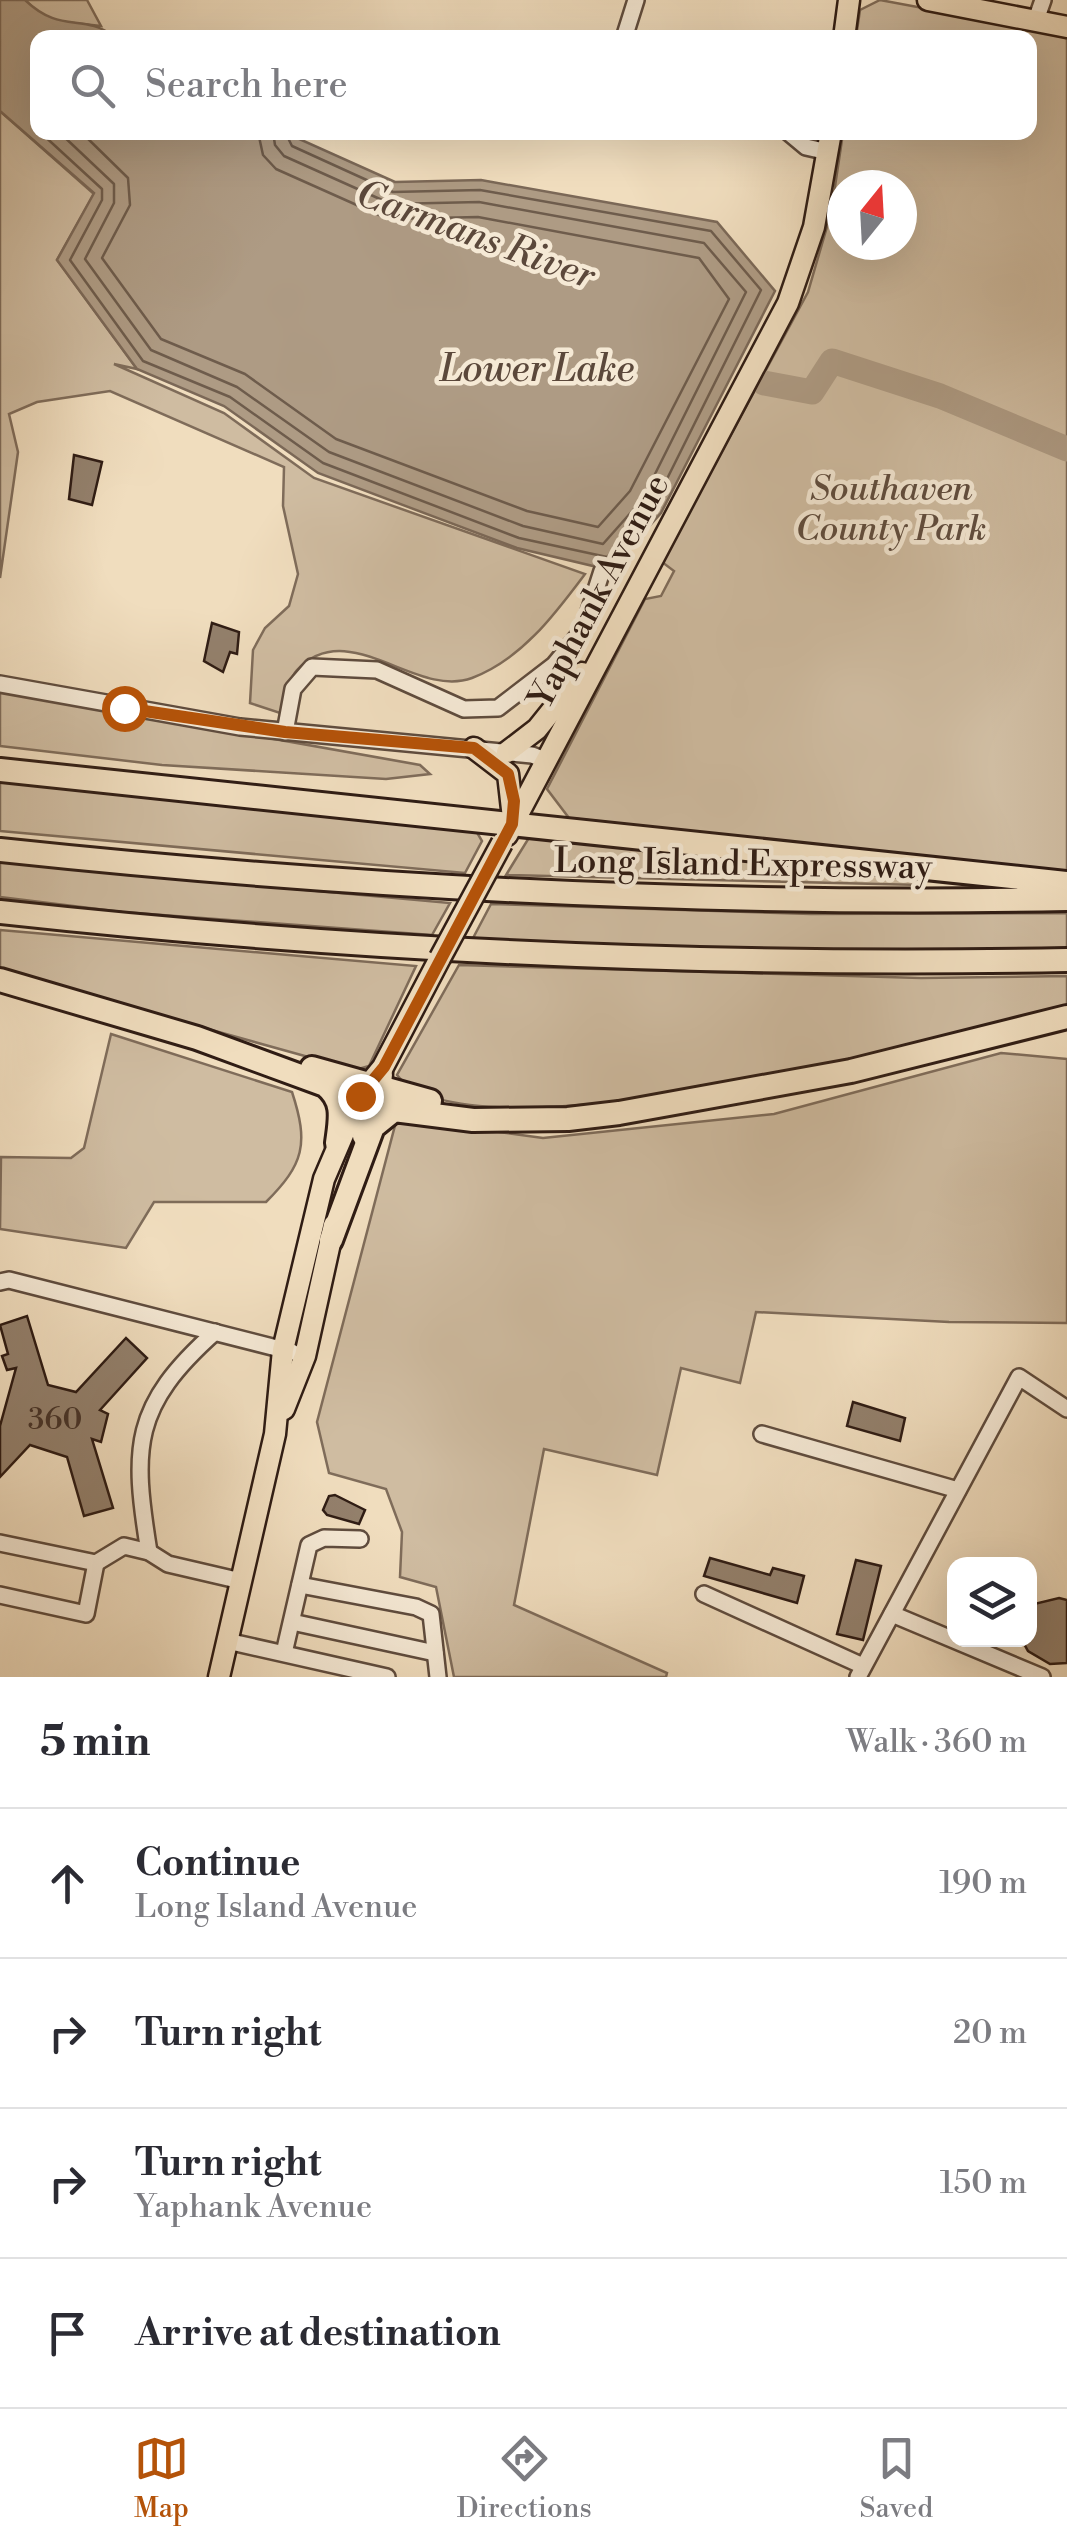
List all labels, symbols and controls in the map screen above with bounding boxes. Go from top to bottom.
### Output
search box [30,30,1037,140]
icon: search [65,58,120,113]
text: Search here [145,62,348,109]
water label: Carmans River [350,170,602,301]
north arrow [827,170,917,260]
water label: Lower Lake [439,346,635,393]
street label: Yaphank Avenue [519,467,679,718]
park label: Southaven County Park [795,468,987,551]
route start [102,686,148,732]
street label: Long Island Expressway [553,840,934,889]
route end [338,1074,384,1120]
house number: 360 [28,1401,82,1439]
map controls [947,1557,1037,1647]
button: layers [947,1557,1037,1647]
text: 5 min [40,1716,150,1769]
text: Walk · 360 m [846,1722,1027,1762]
text: Continue [135,1840,300,1887]
icon: ahead [40,1856,95,1911]
text: 190 m [939,1863,1027,1903]
text: Long Island Avenue [135,1887,418,1927]
icon: right [40,2006,95,2061]
text: Turn right [135,2010,321,2057]
text: 20 m [953,2013,1027,2053]
text: Turn right [135,2140,321,2187]
icon: right [40,2156,95,2211]
text: 150 m [940,2163,1027,2203]
text: Yaphank Avenue [135,2187,372,2227]
icon: arrive [40,2306,95,2361]
text: Arrive at destination [135,2310,501,2357]
tab: Map [134,2431,189,2526]
tab: Directions [457,2431,592,2526]
tab: Saved [860,2431,933,2526]

